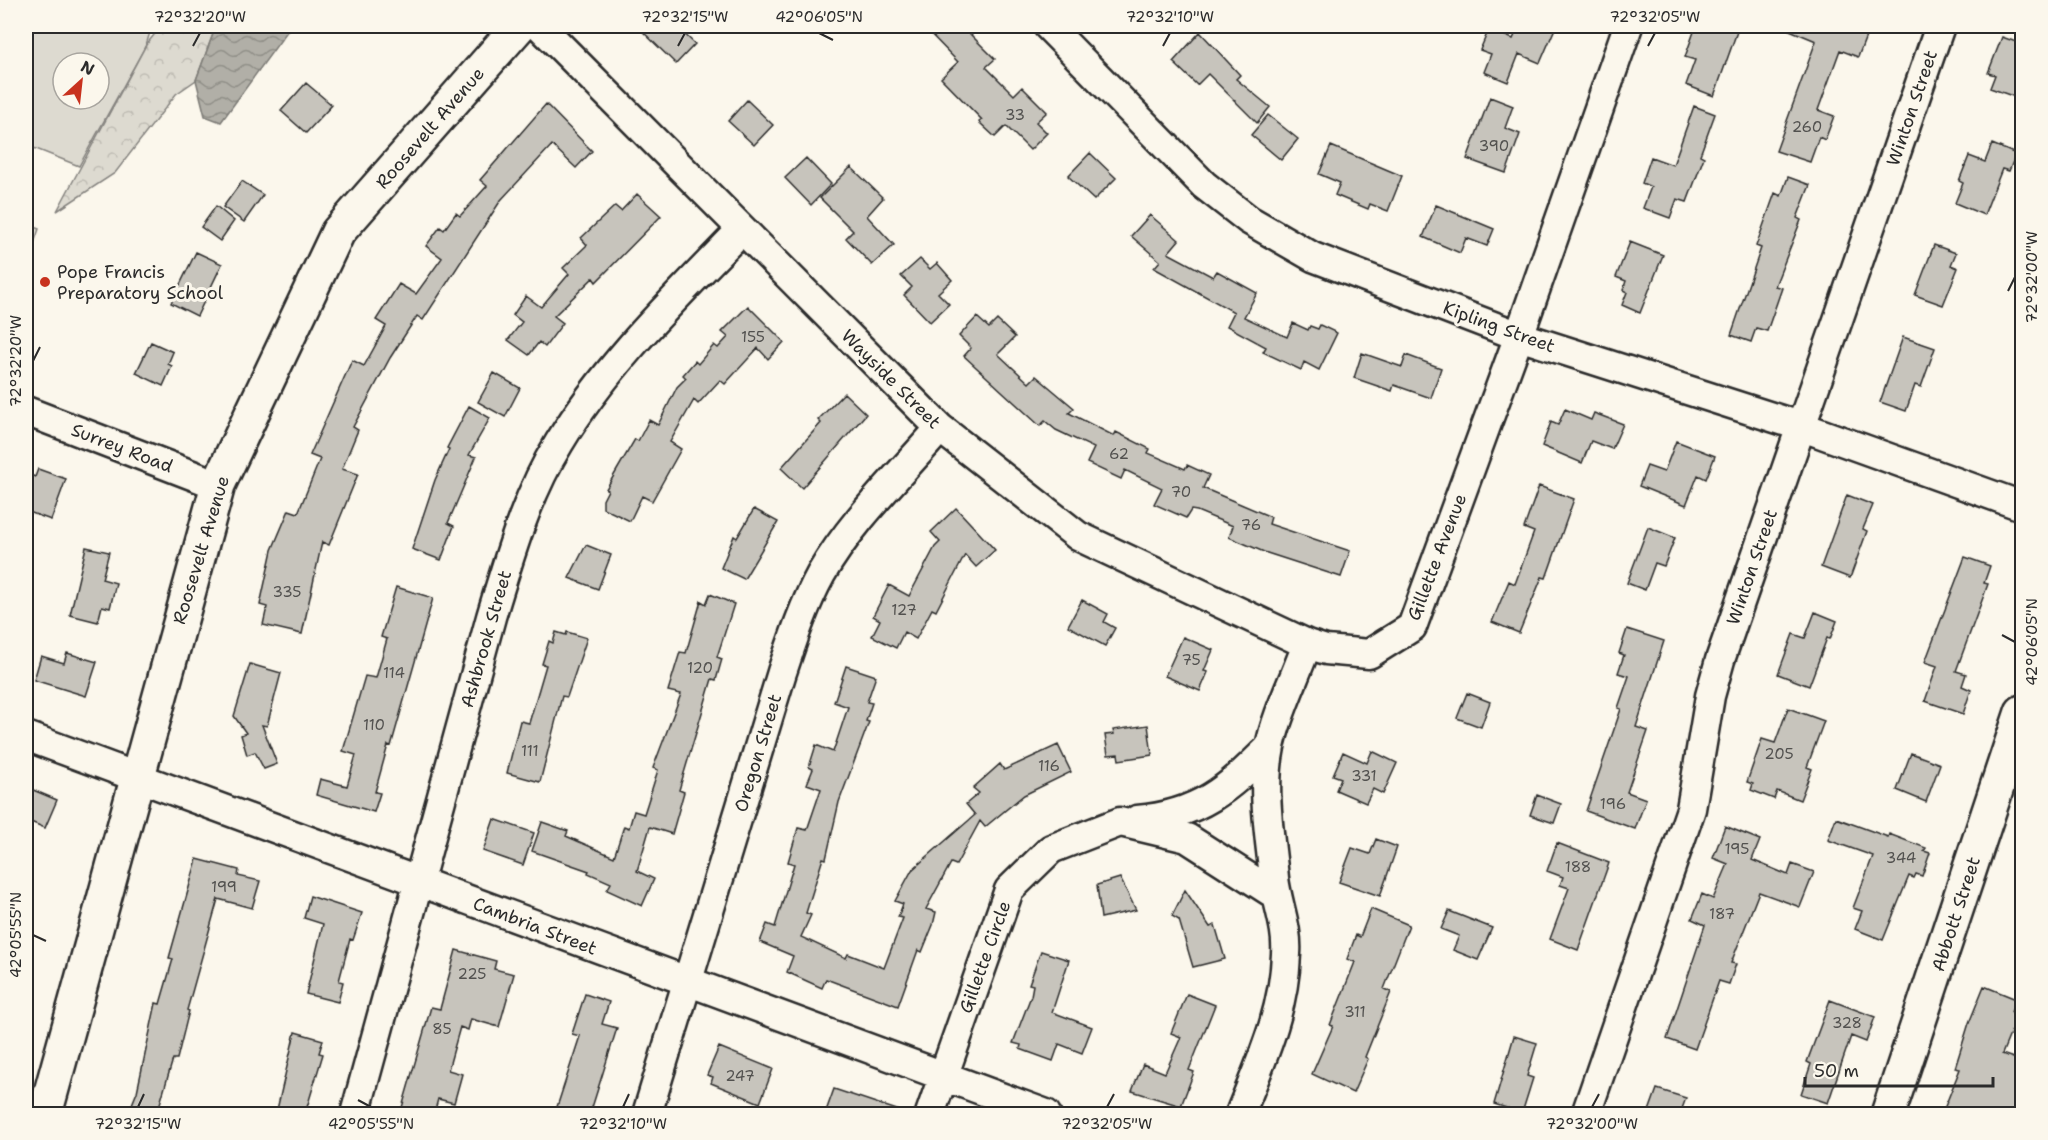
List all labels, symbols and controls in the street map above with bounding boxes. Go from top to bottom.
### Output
text: 72°32'20"W [154,7,246,27]
text: 72°32'15"W [642,7,728,27]
text: 42°06'05"N [775,7,863,27]
text: 72°32'10"W [1126,7,1214,27]
text: 72°32'05"W [1610,7,1700,27]
street label: Winton Street [1881,47,1943,169]
north arrow [51,51,111,111]
text: N [77,56,98,80]
street label: Roosevelt Avenue [370,62,490,194]
house number: 33 [1005,105,1025,125]
house number: 260 [1792,117,1822,137]
house number: 390 [1479,136,1509,156]
text: 72°32'00"W [2022,231,2042,323]
place label: Pope Francis Preparatory School [57,260,224,305]
marker: Pope Francis Preparatory School [38,275,52,289]
street label: Kipling Street [1440,296,1558,358]
text: 72°32'20"W [6,315,26,407]
street label: Wayside Street [836,324,946,434]
house number: 155 [741,327,765,347]
street label: Surrey Road [68,418,176,478]
house number: 62 [1109,444,1129,464]
street label: Roosevelt Avenue [167,473,235,627]
house number: 70 [1171,482,1191,502]
street label: Gillette Avenue [1402,490,1472,624]
street label: Winton Street [1721,506,1783,628]
house number: 76 [1241,515,1261,535]
street label: Ashbrook Street [455,567,517,710]
house number: 335 [273,582,301,602]
text: 42°06'05"N [2022,598,2042,686]
house number: 127 [891,600,917,620]
house number: 75 [1181,650,1201,670]
house number: 120 [687,658,713,678]
house number: 114 [383,663,405,683]
street label: Oregon Street [729,691,787,815]
house number: 110 [363,715,385,735]
house number: 111 [521,741,539,761]
house number: 205 [1764,744,1794,764]
house number: 116 [1038,756,1060,776]
house number: 331 [1351,766,1377,786]
house number: 196 [1600,794,1626,814]
house number: 195 [1724,839,1750,859]
house number: 344 [1886,848,1916,868]
street label: Abbott Street [1926,853,1986,975]
house number: 188 [1565,857,1591,877]
house number: 199 [211,877,237,897]
street label: Cambria Street [470,891,601,961]
text: 42°05'55"N [6,892,26,978]
street label: Gillette Circle [954,898,1016,1016]
house number: 187 [1709,904,1735,924]
house number: 225 [457,964,487,984]
house number: 311 [1344,1002,1366,1022]
house number: 328 [1832,1013,1862,1033]
house number: 85 [432,1019,452,1039]
scale bar [1805,1050,1992,1088]
text: 50 m [1814,1059,1859,1083]
house number: 247 [725,1066,755,1086]
text: 72°32'15"W [95,1114,181,1134]
text: 42°05'55"N [328,1114,414,1134]
text: 72°32'10"W [579,1114,667,1134]
text: 72°32'05"W [1062,1114,1152,1134]
text: 72°32'00"W [1546,1114,1638,1134]

